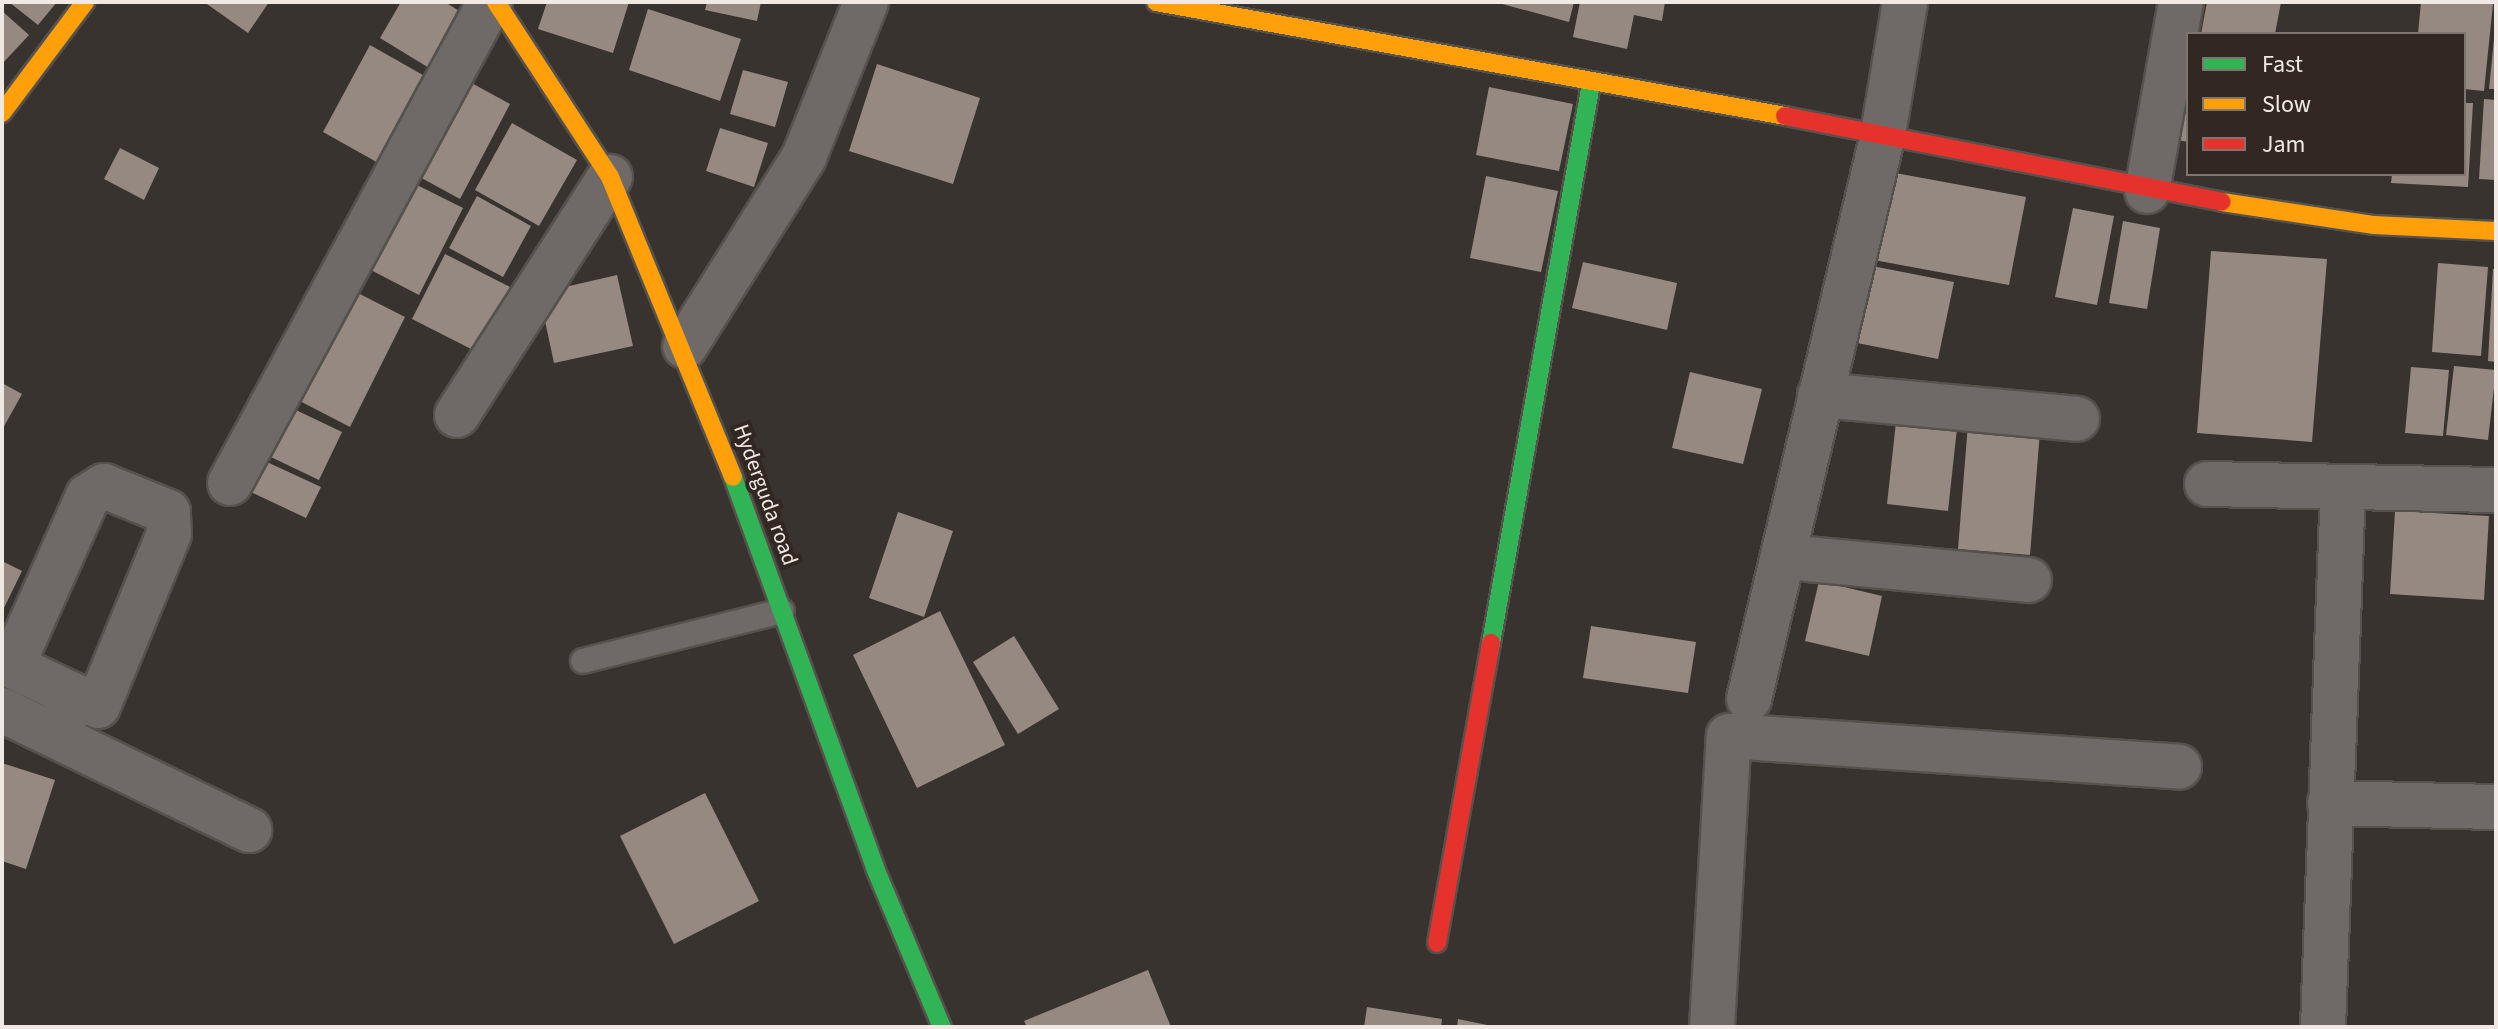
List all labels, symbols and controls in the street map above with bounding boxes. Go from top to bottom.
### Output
legend [2186,32,2466,176]
text: Fast [2262,47,2303,82]
text: Slow [2262,87,2311,122]
text: Jam [2262,127,2306,162]
street label: Hyderguda road [727,421,803,569]

